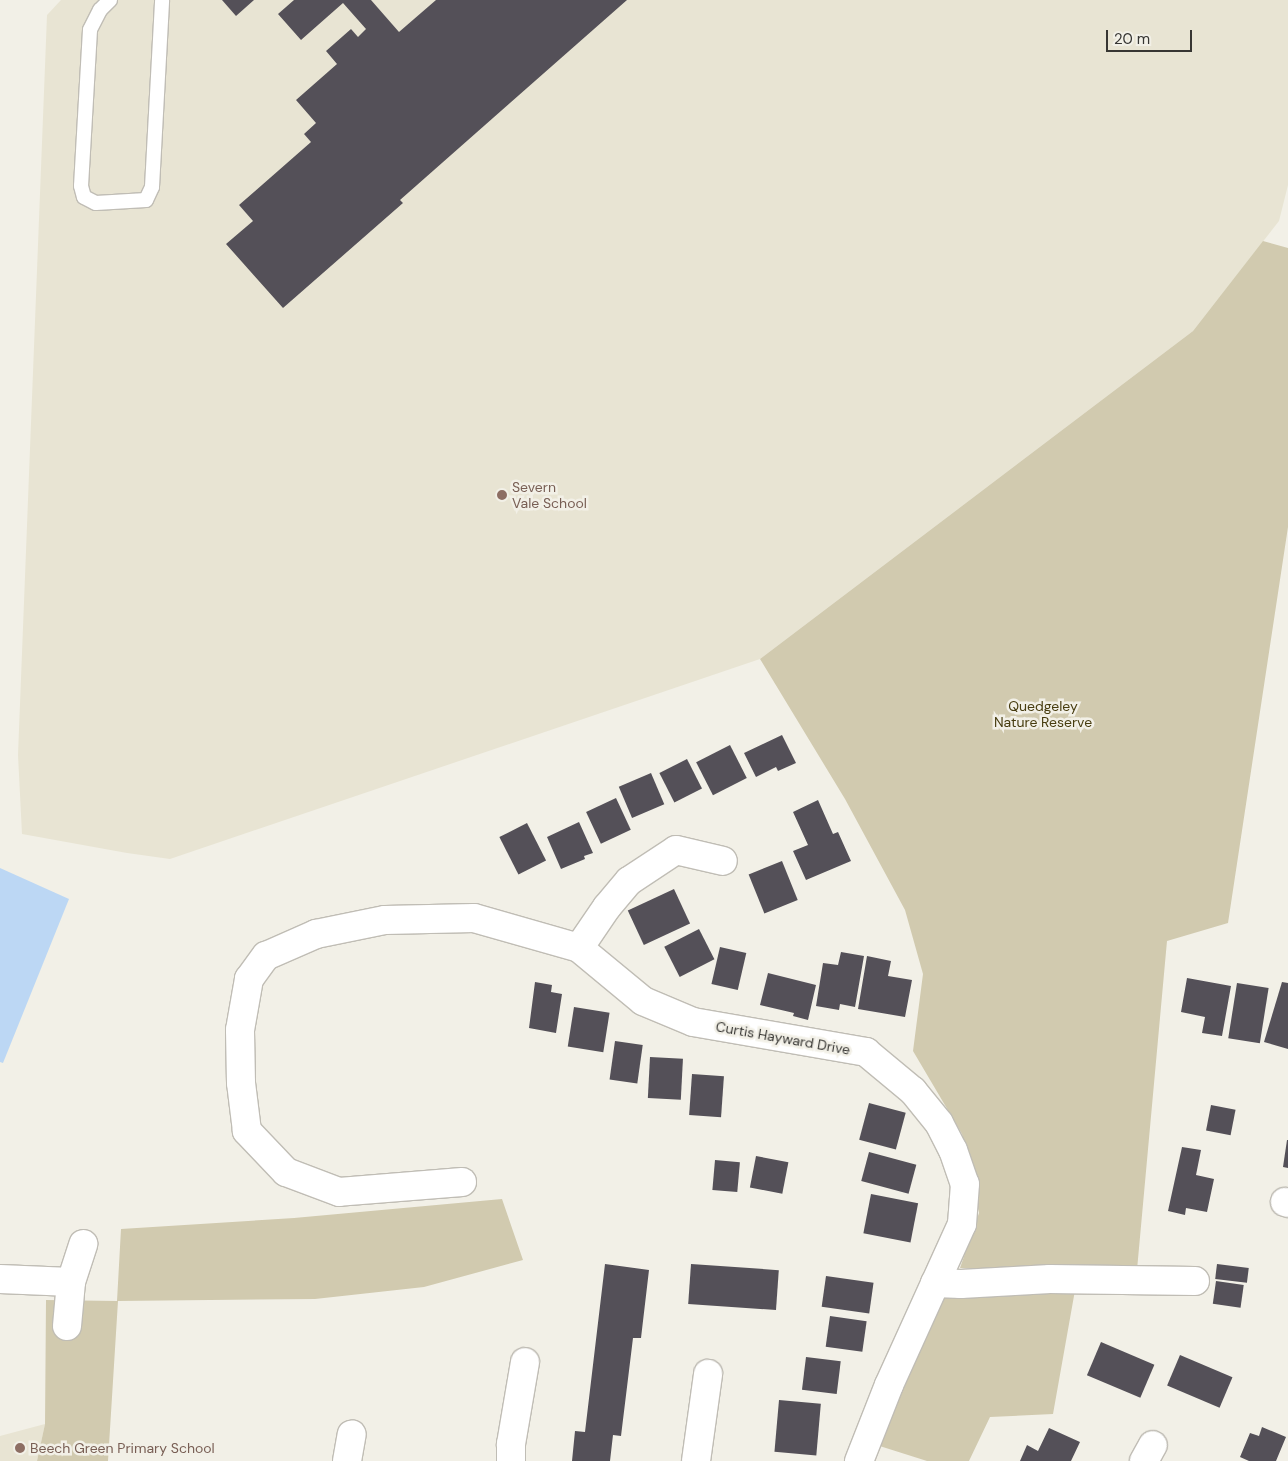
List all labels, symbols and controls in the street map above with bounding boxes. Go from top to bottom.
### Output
scale bar [1108,20,1194,52]
text: 20 m [1114,29,1150,49]
place label: Severn Vale School [512,479,587,512]
marker: Severn Vale School [496,489,508,501]
park label: Quedgeley Nature Reserve [994,698,1092,730]
street label: Curtis Hayward Drive [714,1018,852,1058]
place label: Beech Green Primary School [30,1440,215,1456]
marker: Beech Green Primary School [14,1442,26,1454]

